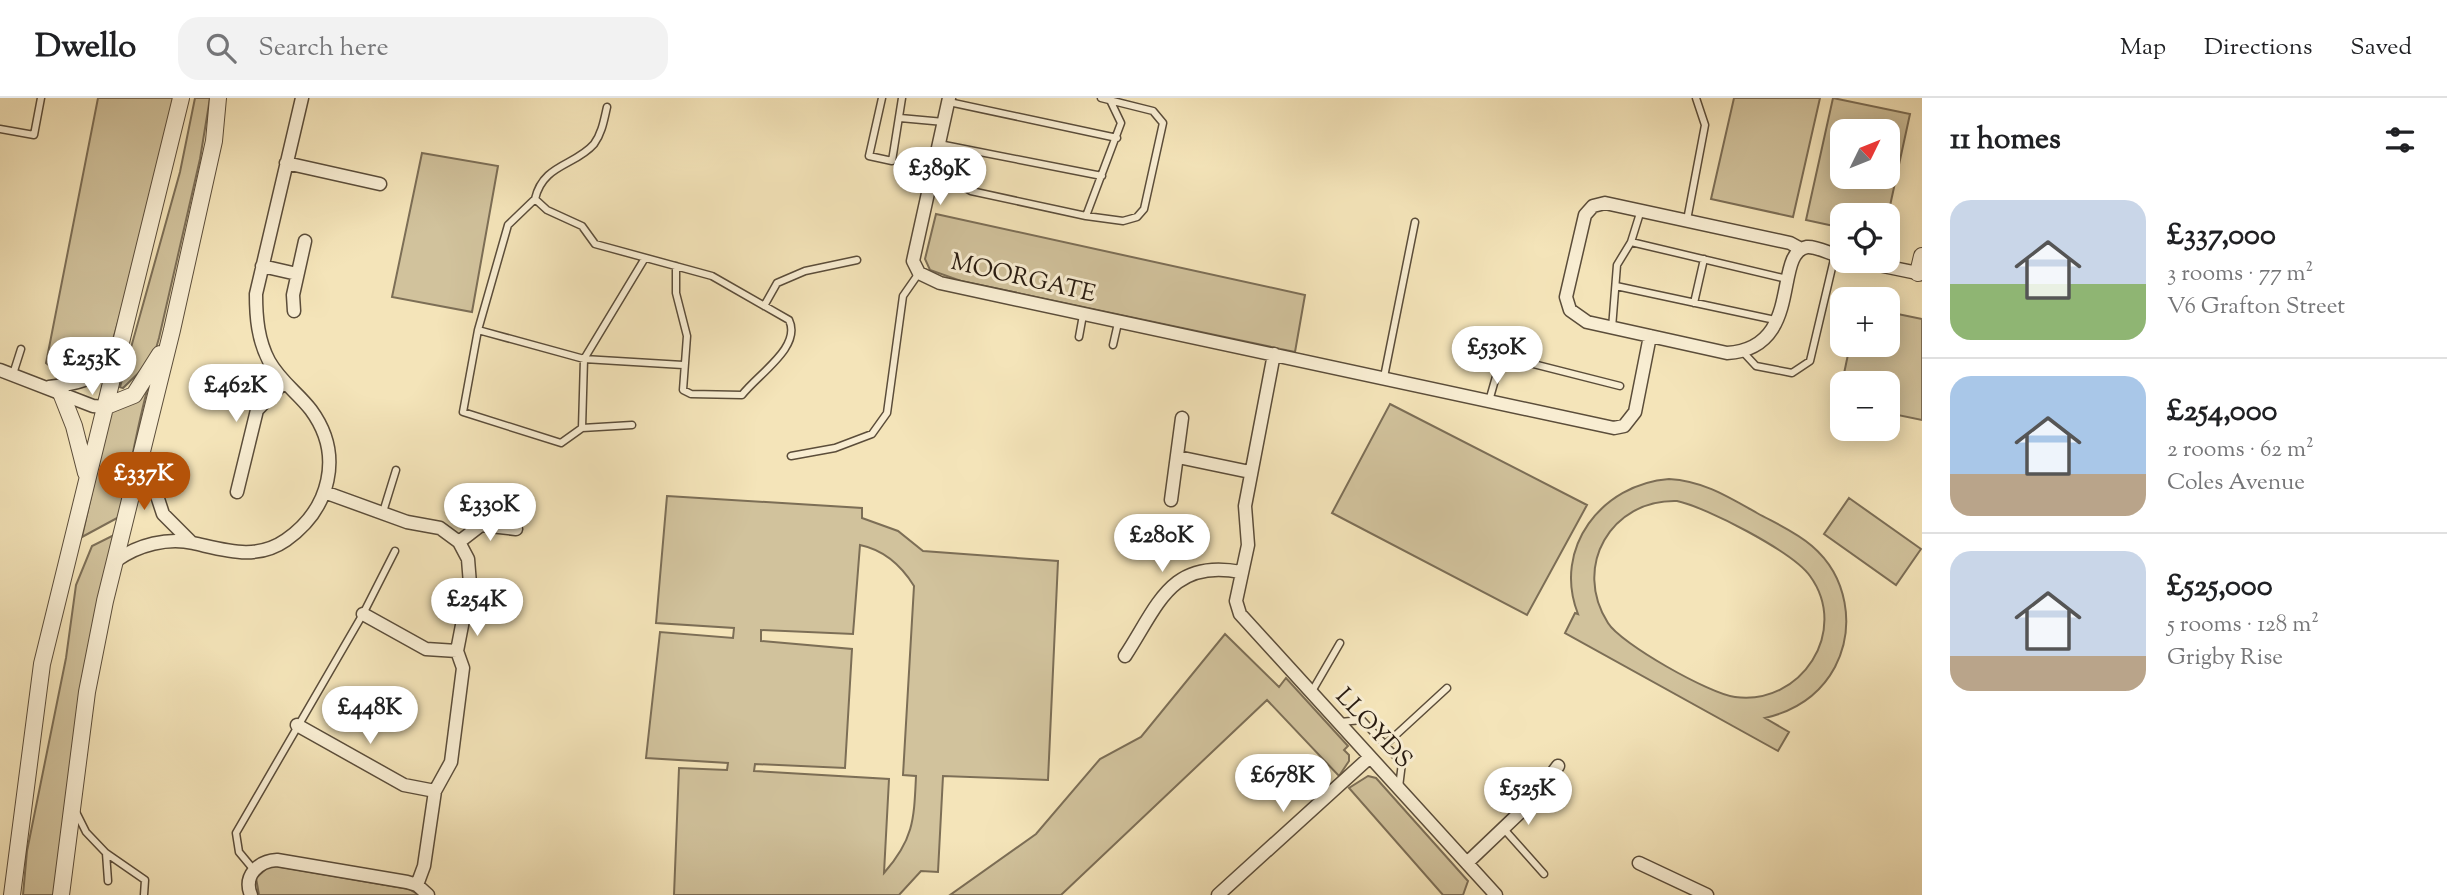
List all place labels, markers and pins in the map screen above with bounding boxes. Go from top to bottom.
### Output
pin: £389K [891,148,989,207]
pin: £530K [1448,327,1546,386]
pin: £253K [43,338,141,397]
pin: £462K [187,364,285,424]
pin: £337K [95,452,193,512]
pin: £330K [441,484,539,543]
pin: £280K [1113,514,1211,574]
pin: £254K [428,578,526,638]
pin: £448K [321,686,419,746]
pin: £678K [1234,754,1332,814]
pin: £525K [1479,768,1577,827]

